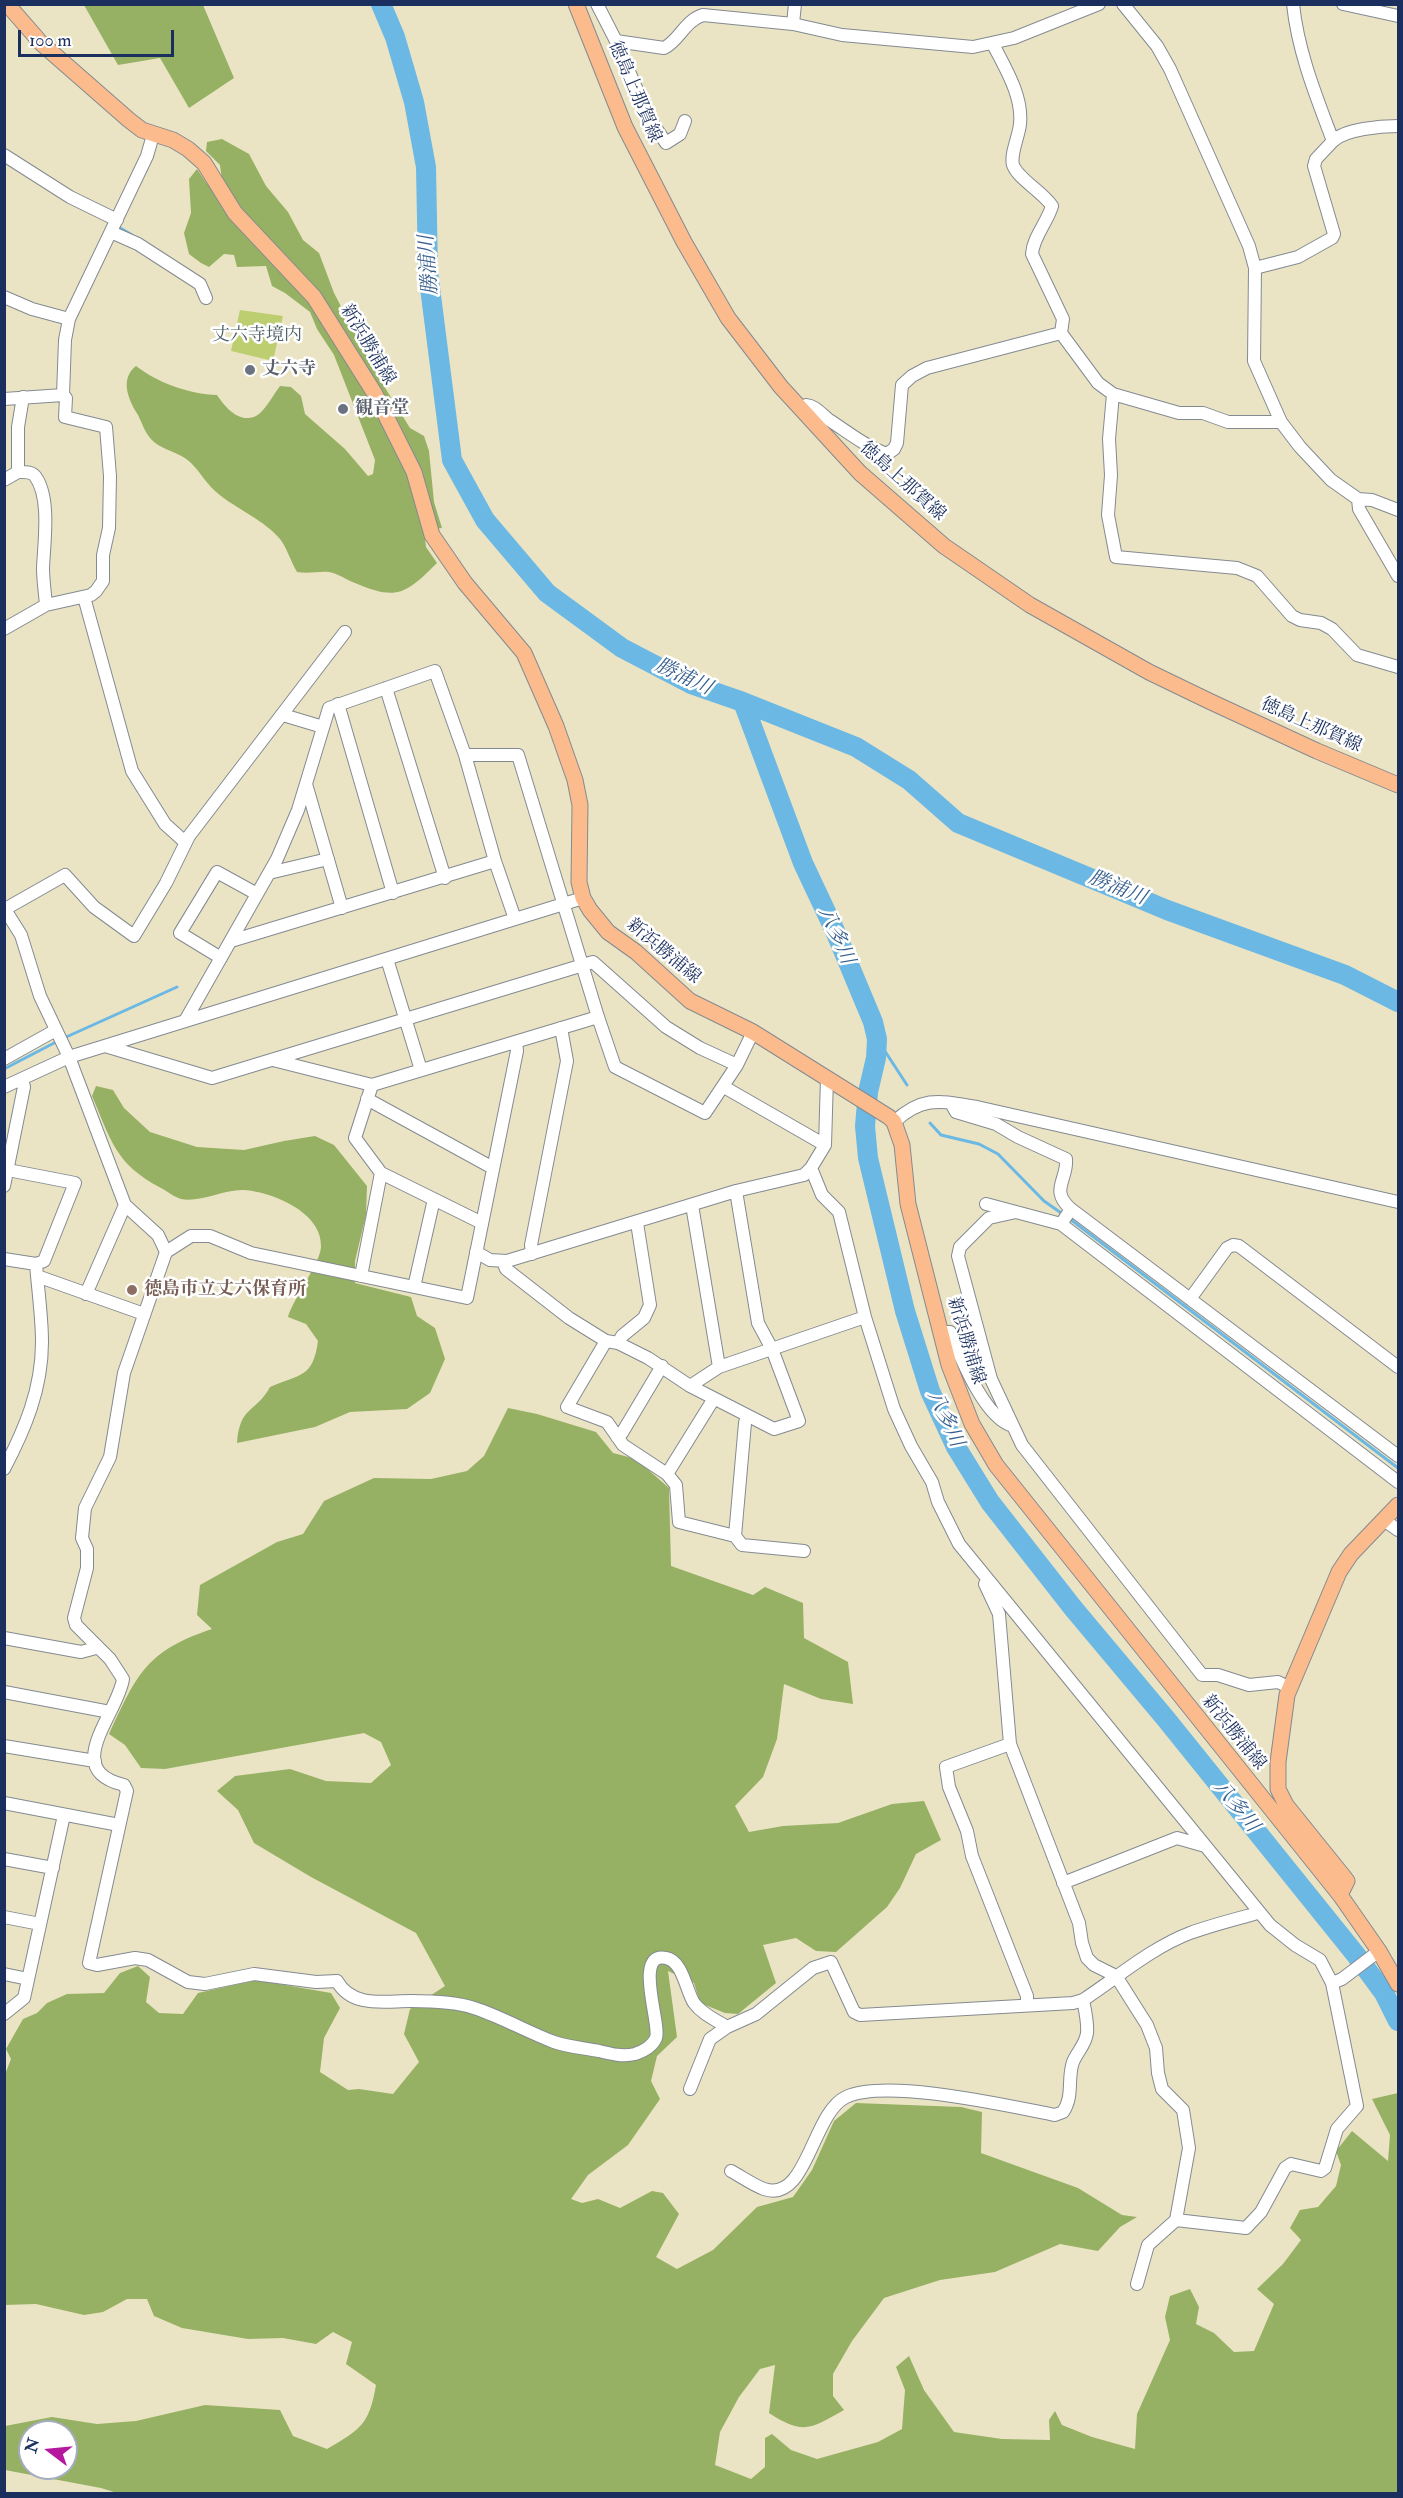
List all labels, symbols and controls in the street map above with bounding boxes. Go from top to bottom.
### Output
scale bar [21,18,177,56]
text: 100 m [29,29,72,52]
street label: 徳島上那賀線 [603,38,665,146]
water label: 勝浦川 [416,234,444,296]
street label: 新浜勝浦線 [335,301,399,389]
park label: 丈六寺境内 [212,325,302,347]
place label: 丈六寺 [262,359,316,381]
marker: 丈六寺 [243,363,257,377]
place label: 観音堂 [355,398,409,420]
marker: 観音堂 [336,402,350,416]
street label: 徳島上那賀線 [855,438,949,526]
water label: 勝浦川 [651,654,715,702]
street label: 徳島上那賀線 [1257,694,1365,758]
water label: 勝浦川 [1085,867,1149,911]
water label: 八多川 [812,904,858,968]
street label: 新浜勝浦線 [622,915,704,989]
place label: 徳島市立丈六保育所 [144,1279,306,1301]
marker: 徳島市立丈六保育所 [125,1283,139,1297]
street label: 新浜勝浦線 [942,1295,988,1387]
water label: 八多川 [920,1387,968,1451]
street label: 新浜勝浦線 [1196,1691,1270,1775]
water label: 八多川 [1207,1776,1263,1838]
north arrow [18,2420,78,2480]
text: N [21,2436,44,2455]

